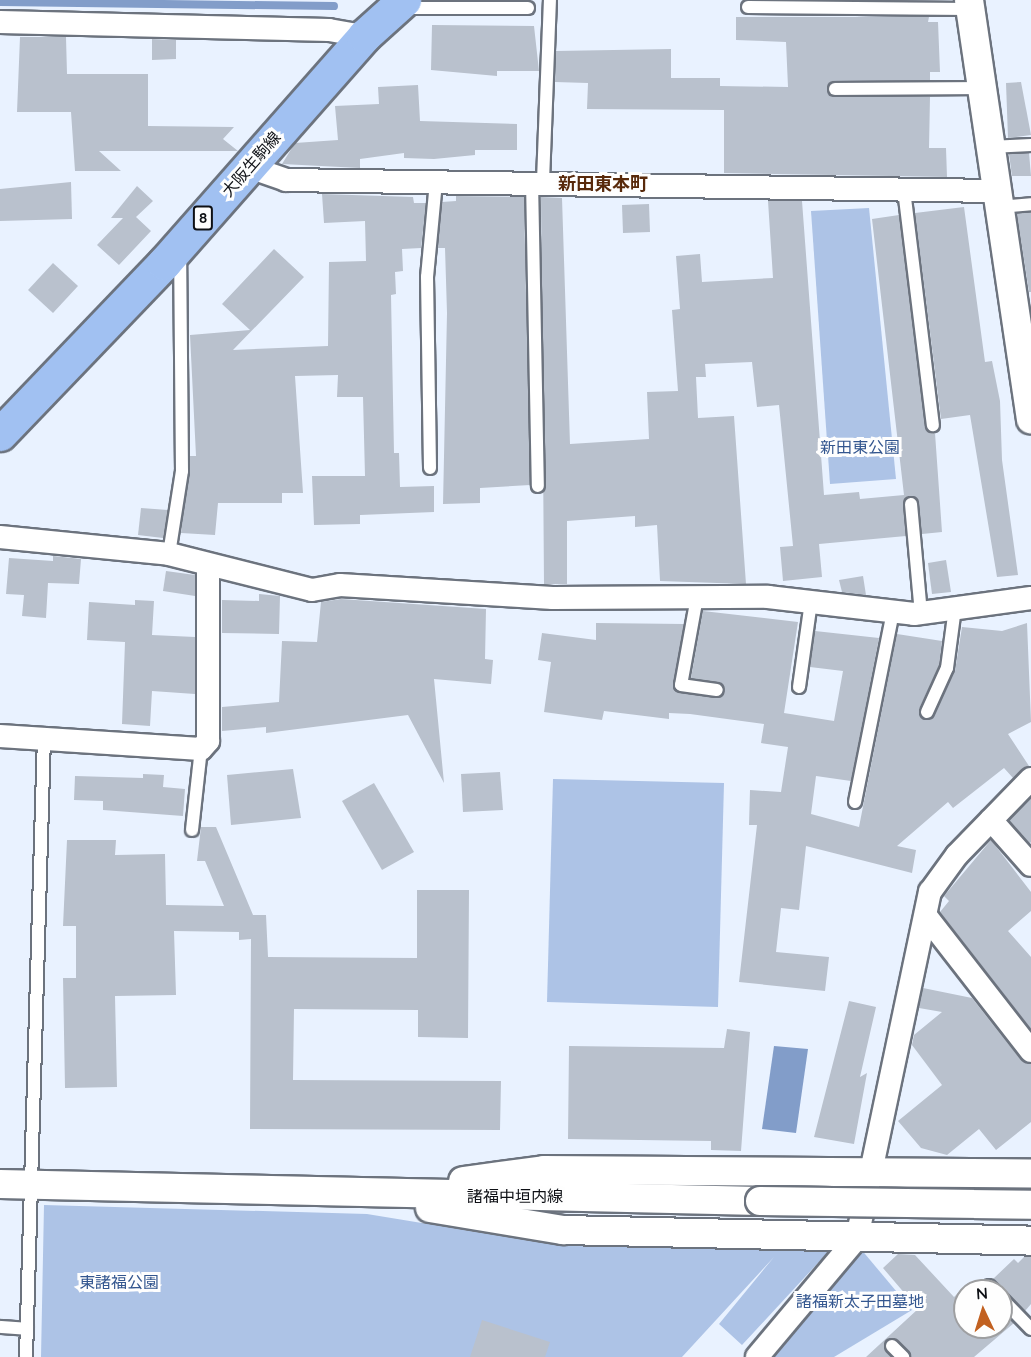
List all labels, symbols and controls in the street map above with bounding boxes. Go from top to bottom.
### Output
street label: 大阪生駒線 [218,128,284,200]
district label: 新田東本町 [558,173,648,195]
road number: 8 [192,206,214,230]
park label: 新田東公園 [820,437,900,457]
street label: 諸福中垣内線 [467,1186,563,1206]
park label: 東諸福公園 [79,1272,159,1292]
north arrow [953,1279,1013,1339]
text: N [975,1283,988,1303]
park label: 諸福新太子田墓地 [796,1291,924,1311]

